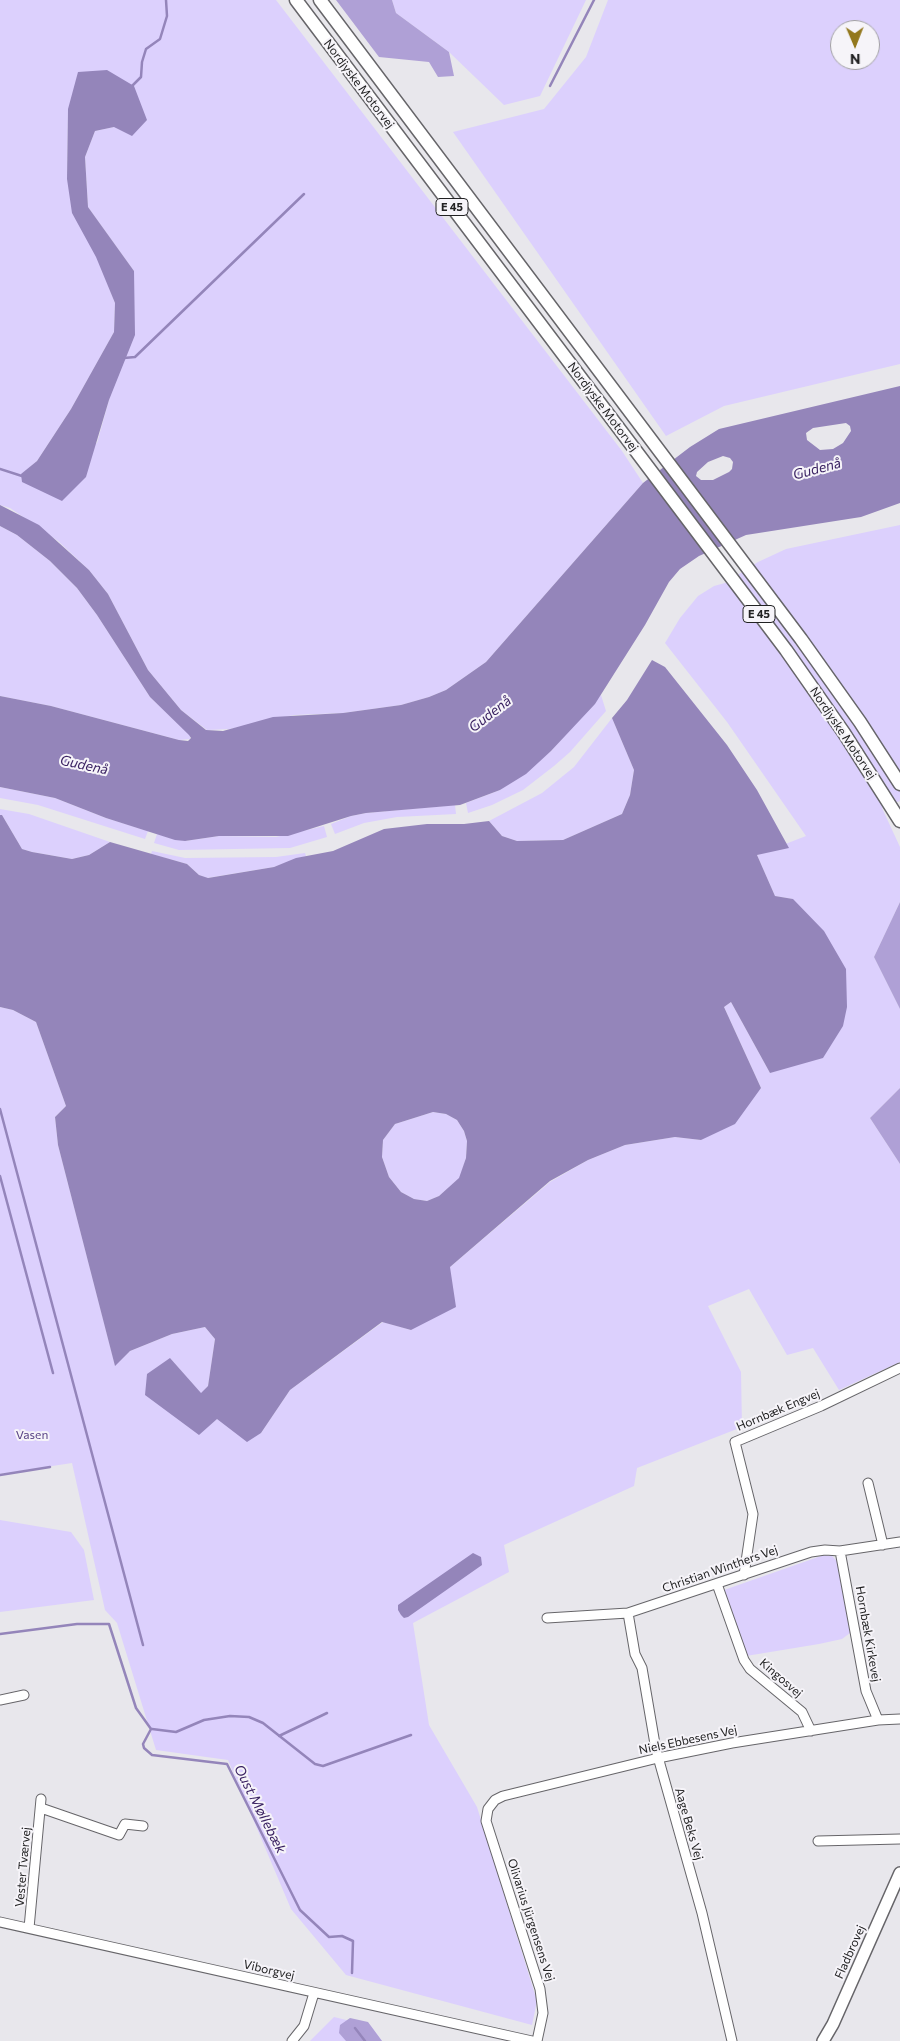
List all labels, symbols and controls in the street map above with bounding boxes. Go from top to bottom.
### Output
north arrow [830,20,880,70]
street label: Nordjyske Motorvej [321,37,397,131]
text: N [850,51,861,68]
road number: E 45 [436,198,468,216]
street label: Nordjyske Motorvej [565,360,641,454]
water label: Gudenå [791,455,843,483]
road number: E 45 [743,606,775,622]
street label: Nordjyske Motorvej [807,684,879,782]
water label: Gudenå [466,692,514,736]
water label: Gudenå [58,752,110,778]
street label: Hornbæk Engvej [734,1386,822,1434]
park label: Vasen [16,1428,48,1442]
street label: Christian Winthers Vej [660,1542,780,1596]
street label: Hornbæk Kirkevej [852,1585,884,1683]
street label: Kingosvej [757,1655,805,1701]
street label: Niels Ebbesens Vej [638,1723,738,1757]
water label: Oust Møllebæk [230,1762,290,1856]
street label: Aage Beks Vej [672,1786,706,1862]
street label: Vester Tværvej [12,1826,34,1908]
street label: Olivarius Jürgensens Vej [504,1857,558,1983]
street label: Fladbrovej [832,1923,868,1981]
street label: Viborgvej [242,1957,296,1983]

